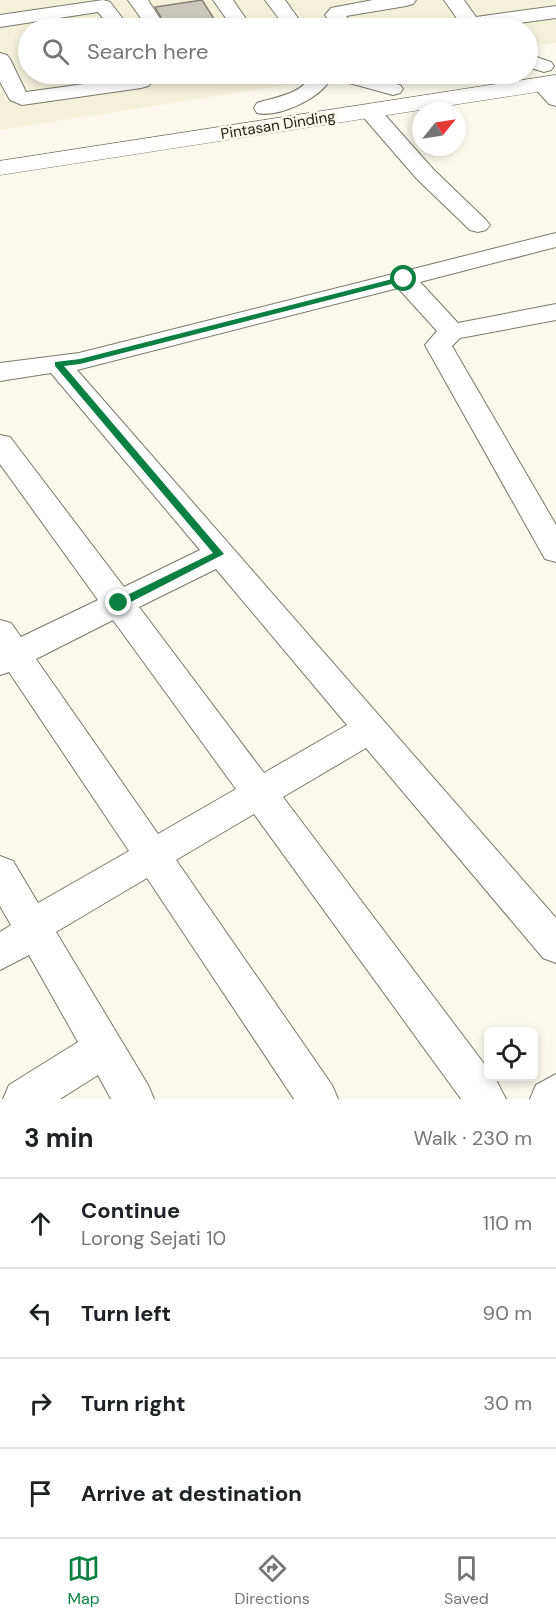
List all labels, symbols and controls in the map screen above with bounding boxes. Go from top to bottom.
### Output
search box [18,18,538,84]
icon: search [39,35,72,68]
text: Search here [87,37,208,66]
north arrow [412,102,466,156]
street label: Pintasan Dinding [219,106,337,144]
route start [390,265,416,291]
route end [105,589,131,615]
map controls [484,1027,538,1081]
button: locate [484,1027,538,1081]
text: 3 min [24,1121,93,1155]
text: Walk · 230 m [413,1125,532,1151]
text: Continue [81,1196,180,1225]
icon: ahead [24,1207,57,1240]
text: 110 m [483,1210,532,1236]
text: Lorong Sejati 10 [81,1225,226,1251]
icon: left [24,1297,57,1330]
text: Turn left [81,1299,171,1328]
text: 90 m [483,1300,532,1326]
icon: right [24,1387,57,1420]
text: Turn right [81,1389,186,1418]
text: 30 m [483,1390,532,1416]
icon: arrive [24,1477,57,1510]
text: Arrive at destination [81,1479,302,1508]
tab: Map [67,1552,100,1609]
tab: Directions [234,1552,310,1609]
tab: Saved [444,1552,489,1609]

